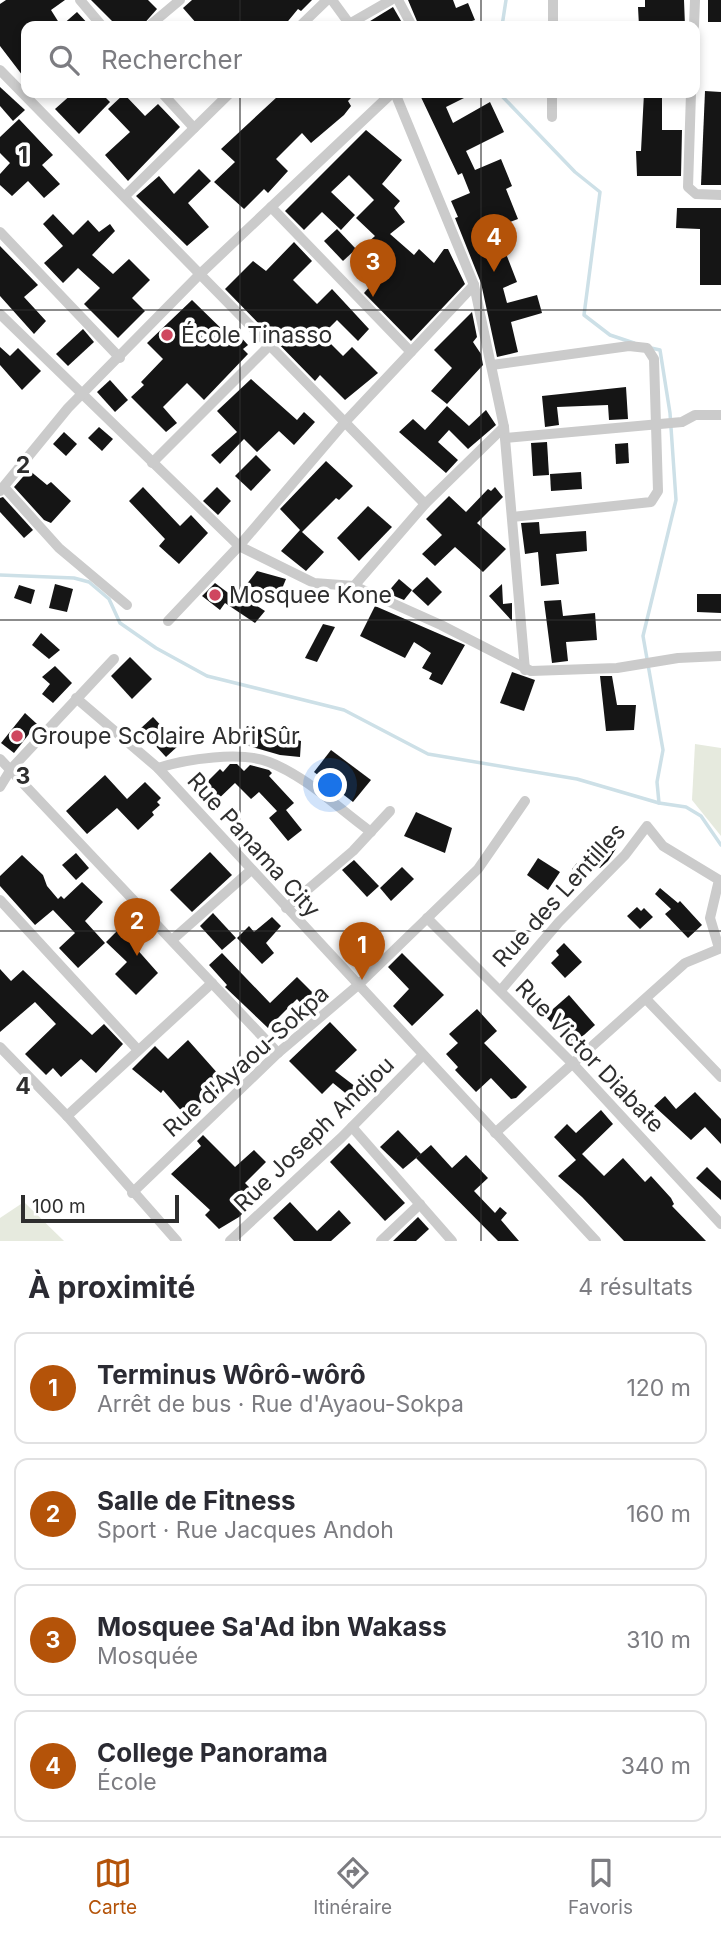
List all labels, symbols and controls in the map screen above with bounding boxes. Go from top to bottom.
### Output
search box [21,21,700,98]
icon: search [45,41,83,79]
text: Rechercher [101,44,242,75]
text: 1 [18,141,28,169]
pin: 4 [471,214,517,272]
pin: 3 [350,239,396,297]
place label: École Tinasso [181,321,332,349]
marker: École Tinasso [159,327,175,343]
text: 2 [16,451,30,479]
place label: Mosquee Kone [229,581,392,609]
marker: Mosquee Kone [207,587,223,603]
place label: Groupe Scolaire Abri Sûr [31,722,300,750]
marker: Groupe Scolaire Abri Sûr [9,728,25,744]
text: 3 [16,762,30,790]
street label: Rue Panama City [182,767,326,923]
your location [313,768,347,802]
street label: Rue des Lentilles [487,817,631,973]
pin: 2 [114,898,160,956]
pin: 1 [339,922,385,980]
street label: Rue Victor Diabate [510,974,670,1138]
street label: Rue d'Ayaou-Sokpa [158,979,334,1143]
street label: Rue Joseph Andjou [228,1051,400,1217]
text: 4 [15,1072,31,1100]
scale bar [21,1192,178,1224]
text: 100 m [32,1195,86,1218]
text: À proximité [28,1269,195,1305]
text: 4 résultats [578,1273,693,1301]
text: Terminus Wôrô-wôrô [97,1359,366,1390]
text: 1 [48,1374,58,1402]
text: 120 m [626,1374,691,1402]
text: Arrêt de bus · Rue d'Ayaou-Sokpa [97,1390,464,1418]
text: Salle de Fitness [97,1485,296,1516]
text: 2 [46,1500,60,1528]
text: 160 m [626,1500,691,1528]
text: Sport · Rue Jacques Andoh [97,1516,394,1544]
text: Mosquee Sa'Ad ibn Wakass [97,1611,447,1642]
text: 3 [46,1626,60,1654]
text: 310 m [626,1626,691,1654]
text: Mosquée [97,1642,198,1670]
text: College Panorama [97,1737,328,1768]
text: 4 [45,1752,61,1780]
text: 340 m [621,1752,691,1780]
text: École [97,1768,157,1796]
tab: Carte [88,1854,137,1919]
tab: Itinéraire [313,1854,392,1919]
tab: Favoris [568,1854,633,1919]

